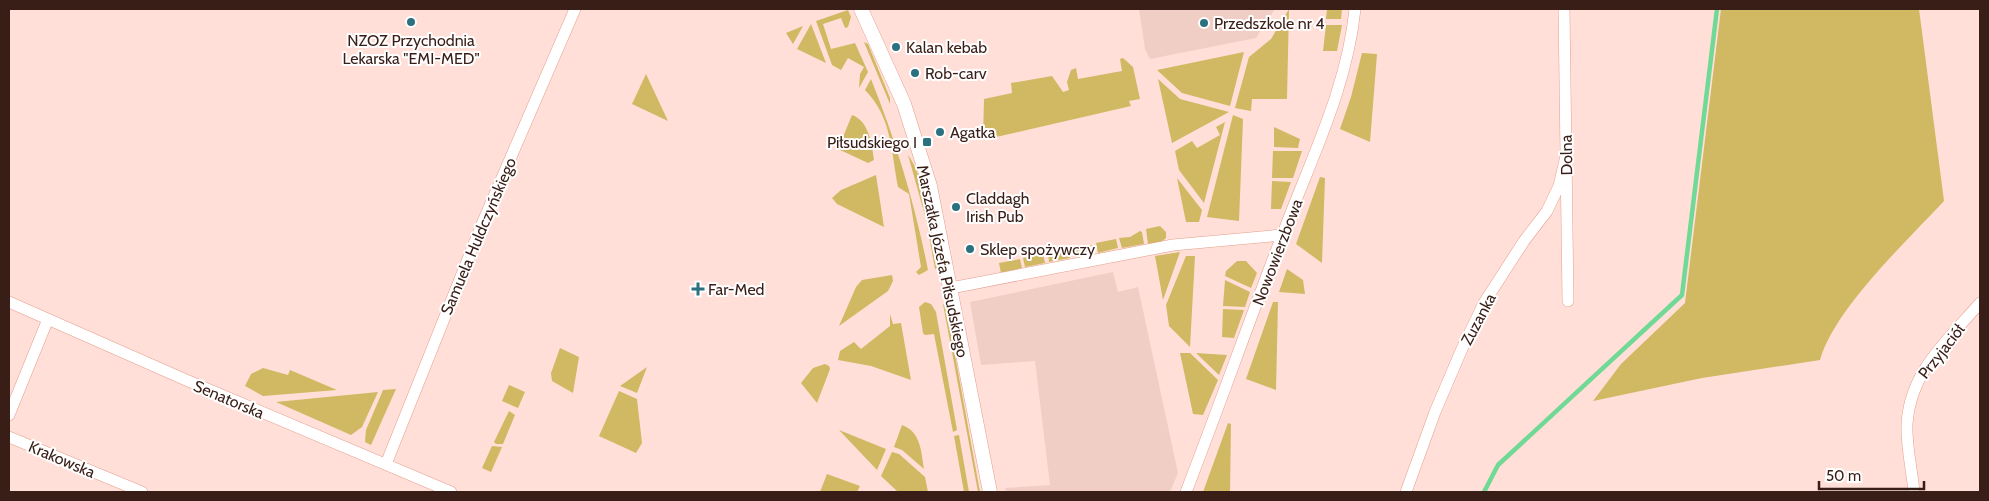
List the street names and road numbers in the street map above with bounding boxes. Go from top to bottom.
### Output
street label: Dolna [1557,134,1576,176]
street label: Samuela Huldczyńskiego [437,155,520,318]
street label: Marszałka Józefa Piłsudskiego [913,163,972,359]
street label: Nowowierzbowa [1248,196,1307,308]
street label: Zuzanka [1457,290,1500,348]
street label: Przyjaciół [1914,320,1969,382]
street label: Senatorska [191,376,267,423]
street label: Krakowska [26,437,98,482]

